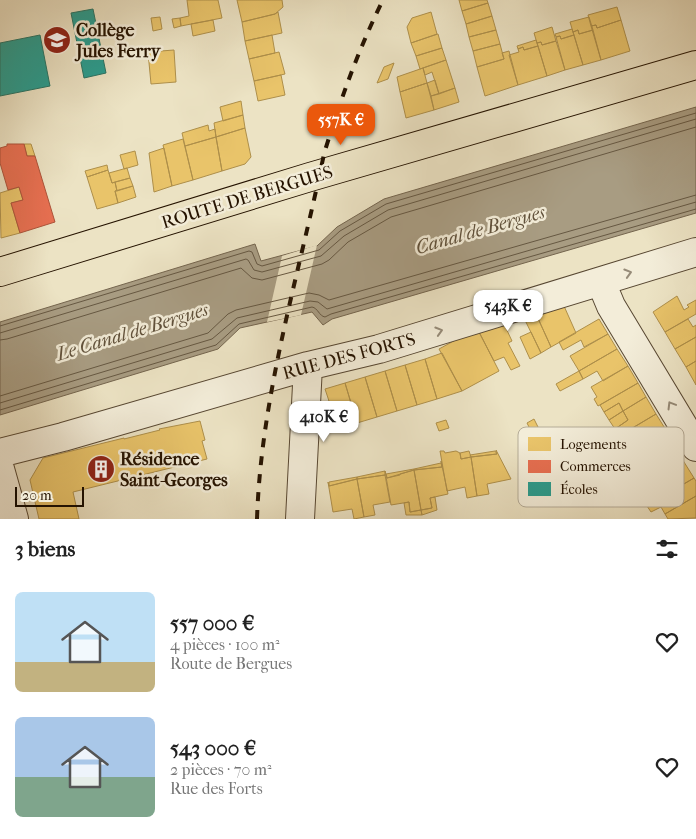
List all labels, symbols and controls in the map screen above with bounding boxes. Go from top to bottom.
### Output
place label: Collège Jules Ferry [74,20,162,62]
school or university icon: Collège Jules Ferry [42,25,72,55]
pin: 557K € [300,104,382,146]
text: 557K € [318,110,364,129]
street label: ROUTE DE BERGUES [159,161,335,234]
water label: Canal de Bergues [413,201,549,259]
one-way arrow [623,269,632,279]
pin: 543K € [467,290,549,332]
text: 543K € [484,296,532,315]
water label: Le Canal de Bergues [52,298,212,366]
one-way arrow [435,326,443,336]
street label: RUE DES FORTS [280,329,418,384]
pin: 410K € [283,400,365,443]
one-way arrow [667,401,677,410]
text: 410K € [300,407,348,426]
legend [518,427,684,507]
text: Logements [560,436,627,453]
place label: Résidence Saint-Georges [120,449,228,491]
building icon: Résidence Saint-Georges [86,454,116,484]
text: Commerces [560,458,631,475]
text: Écoles [560,480,598,498]
scale bar [15,484,84,507]
text: 20 m [22,487,52,504]
icon: filters [653,535,681,563]
text: 3 biens [15,537,75,561]
text: 557 000 € [170,611,254,635]
icon: home [55,612,115,672]
icon: heart [653,628,681,656]
text: 4 pièces · 100 m² [170,635,280,654]
text: Route de Bergues [170,654,292,673]
text: 543 000 € [170,736,256,760]
icon: home [55,737,115,797]
icon: heart [653,753,681,781]
text: 2 pièces · 70 m² [170,760,272,779]
text: Rue des Forts [170,779,263,798]

